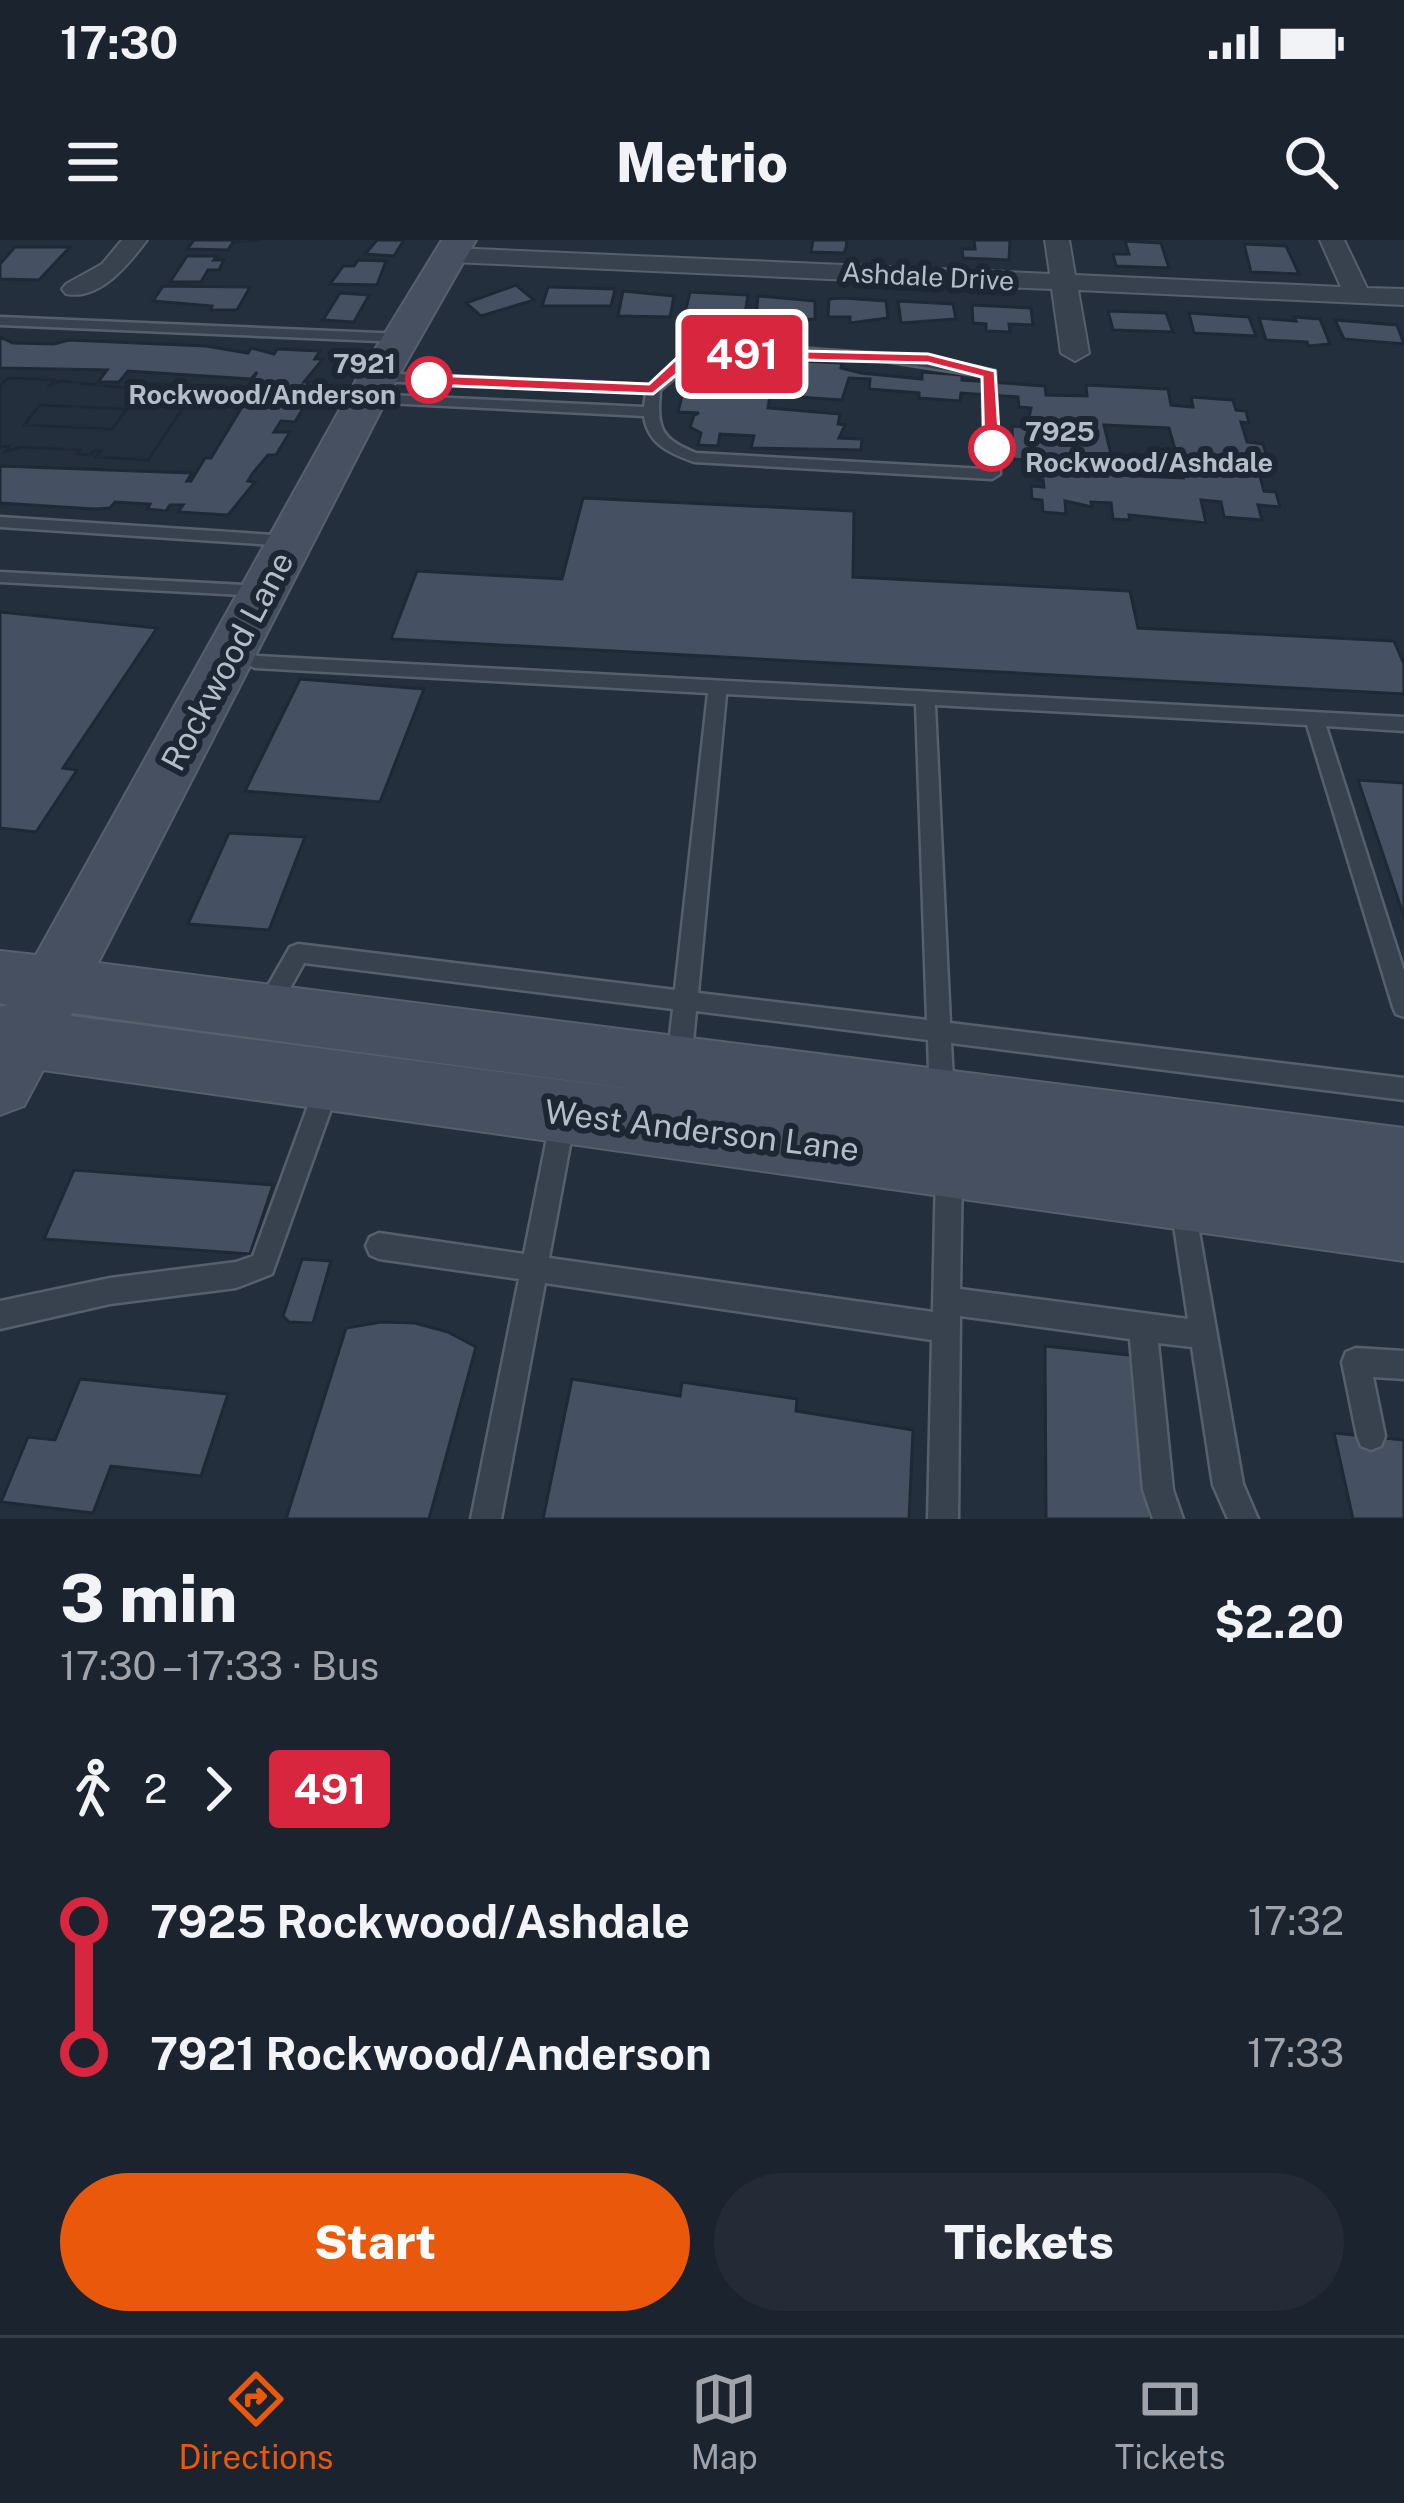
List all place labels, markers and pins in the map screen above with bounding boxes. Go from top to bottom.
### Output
place label: 7921 Rockwood/Anderson [128,347,396,410]
marker: 7921 Rockwood/Anderson [407,358,451,402]
place label: 7925 Rockwood/Ashdale [1025,415,1273,478]
marker: 7925 Rockwood/Ashdale [970,426,1014,470]

